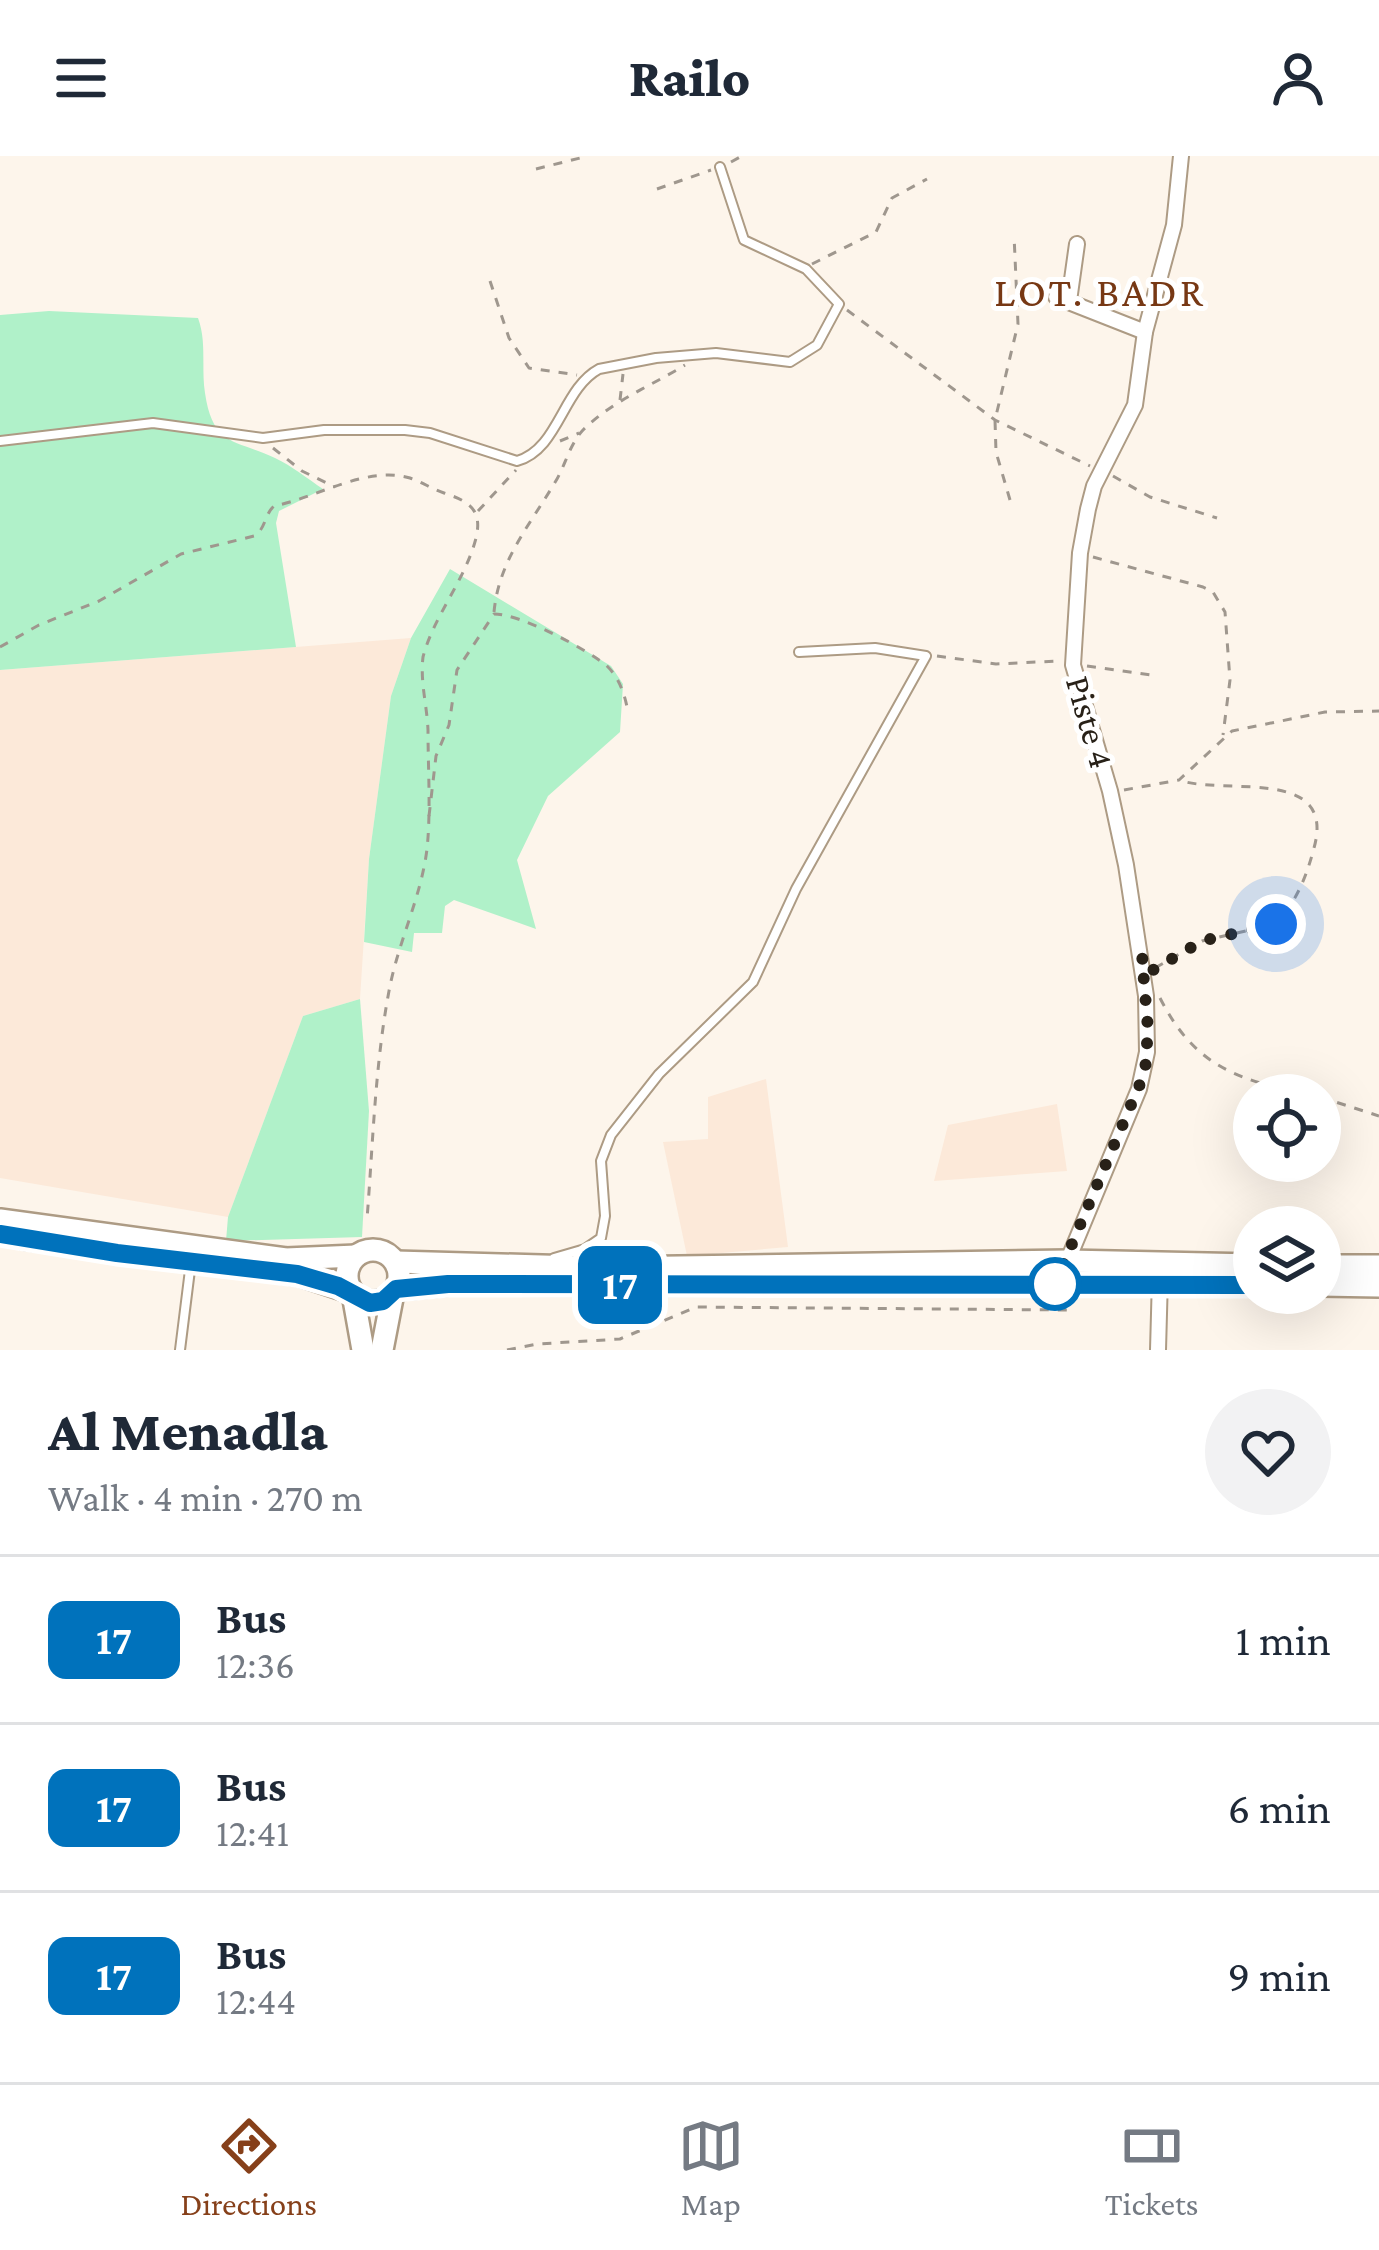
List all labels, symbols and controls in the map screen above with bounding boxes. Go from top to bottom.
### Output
icon: menu [48,45,114,111]
icon: person [1265,45,1331,111]
text: Railo [629,48,750,108]
district label: LOT. BADR [994,268,1206,315]
street label: Piste 4 [1058,671,1122,773]
your location [1246,894,1306,954]
map controls [1233,1074,1341,1314]
button: locate [1233,1074,1341,1182]
button: layers [1233,1206,1341,1314]
line badge: 17 [566,1246,674,1324]
unlabelled marker [1030,1259,1080,1309]
text: 17 [602,1261,638,1308]
button: heart [1205,1389,1331,1515]
text: Al Menadla [48,1399,328,1462]
text: Walk · 4 min · 270 m [48,1476,363,1519]
text: Bus [216,1593,286,1643]
text: 1 min [1236,1615,1331,1665]
text: 17 [96,1616,132,1663]
text: 12:36 [216,1643,295,1686]
text: Bus [216,1761,286,1811]
text: 6 min [1228,1783,1331,1833]
text: 17 [96,1784,132,1831]
text: 12:41 [216,1811,289,1854]
text: Bus [216,1929,286,1979]
text: 9 min [1228,1951,1331,2001]
text: 17 [96,1952,132,1999]
text: 12:44 [216,1979,296,2022]
tab: Directions [180,2113,317,2222]
tab: Map [678,2113,744,2222]
tab: Tickets [1105,2113,1199,2222]

